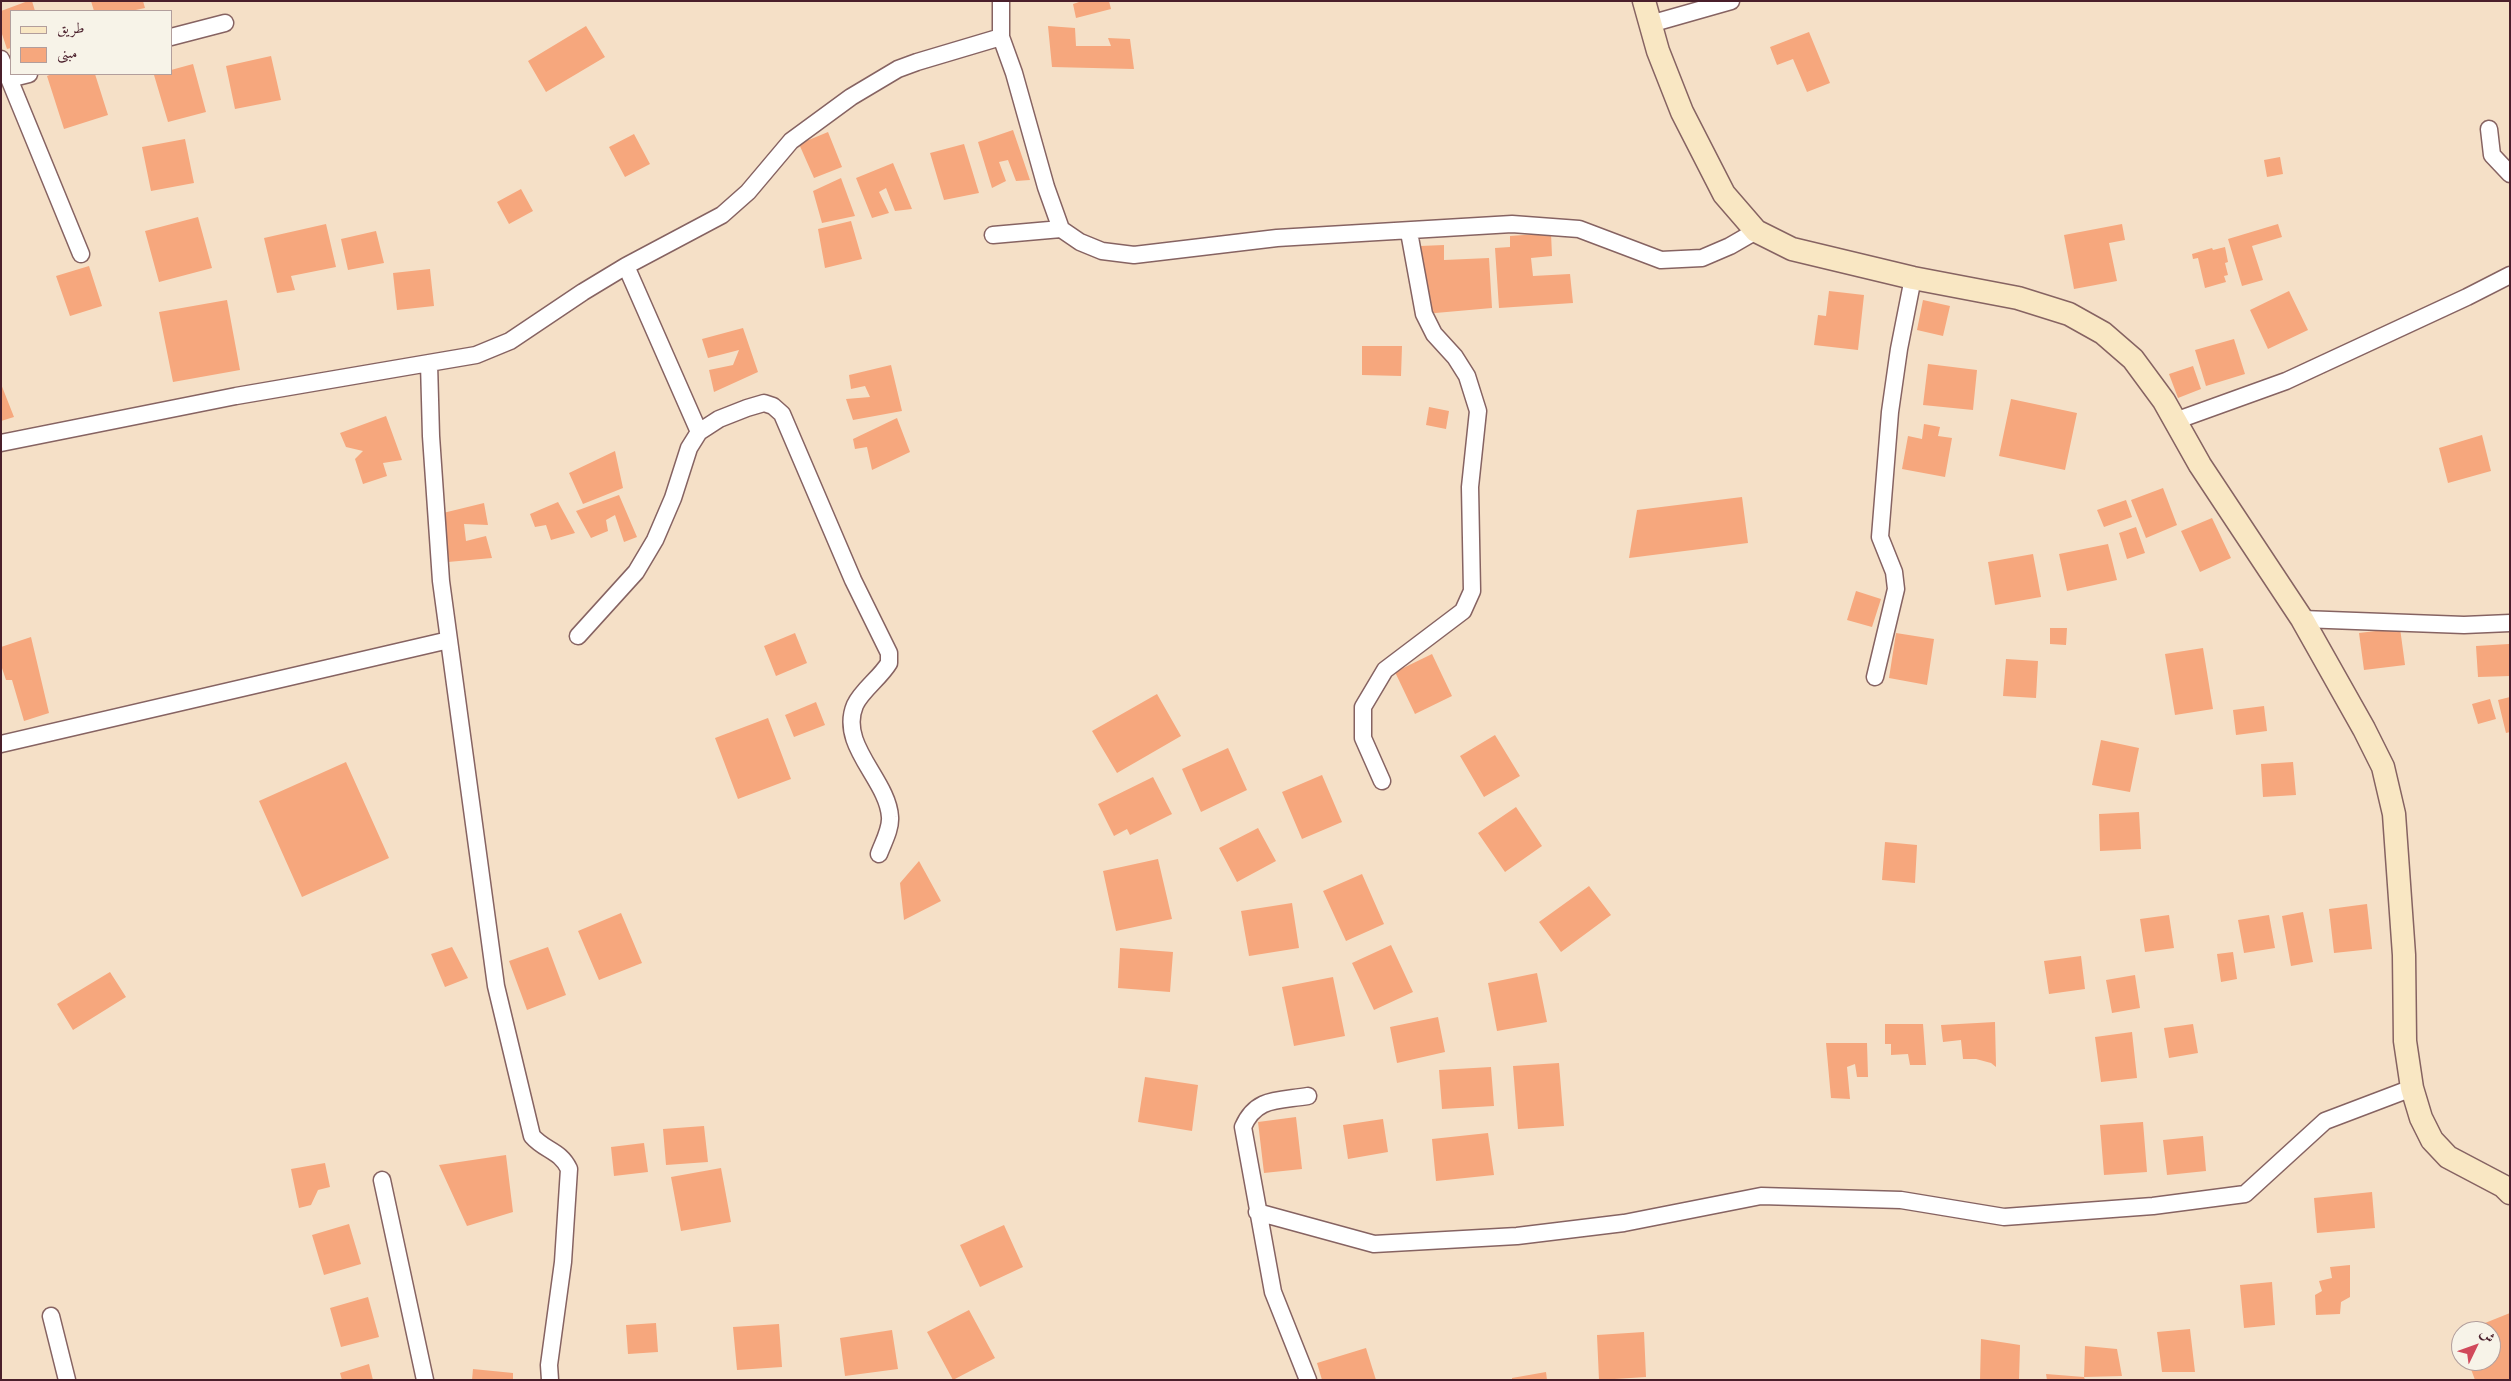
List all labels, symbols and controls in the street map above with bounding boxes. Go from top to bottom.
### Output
legend [10,10,172,75]
text: طريق [57,19,84,40]
text: مبنى [57,44,77,65]
north arrow [2451,1321,2501,1371]
text: ش [2474,1325,2498,1348]

